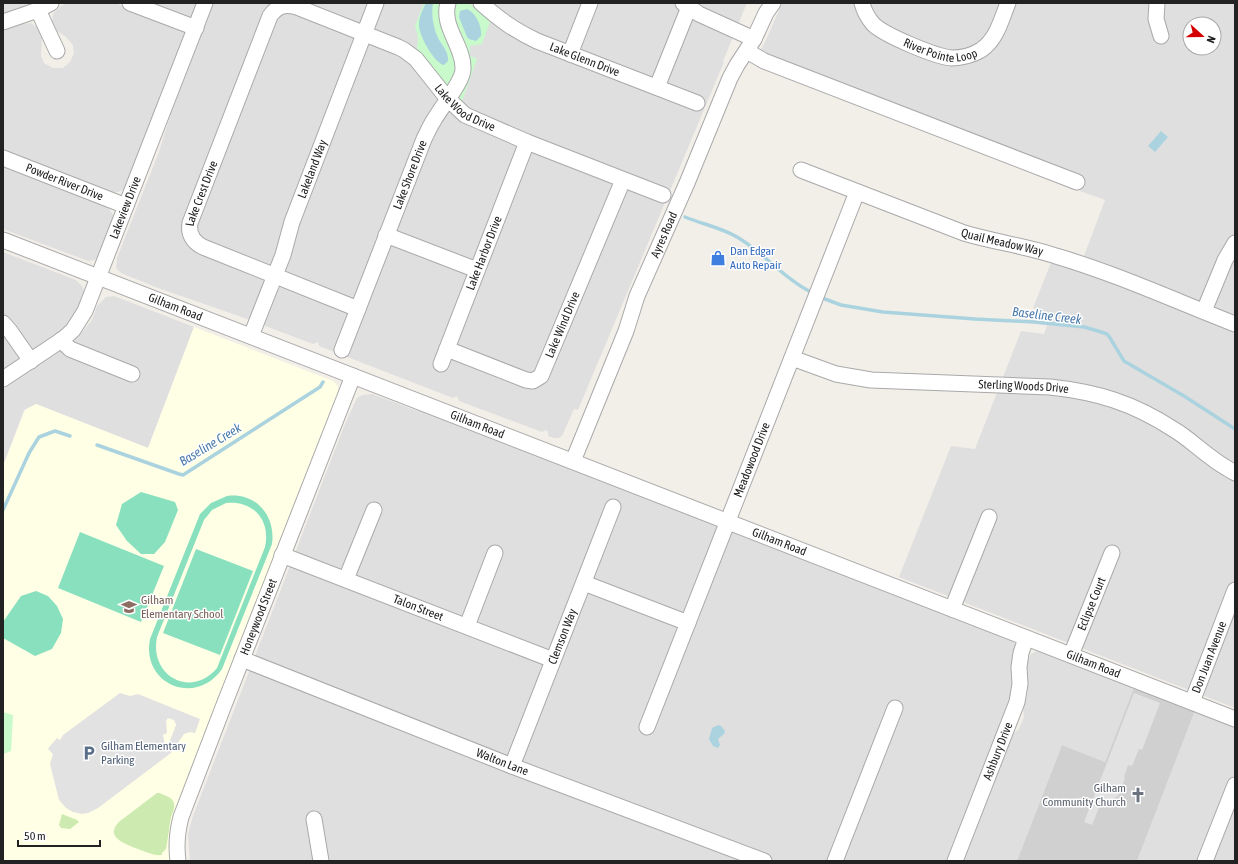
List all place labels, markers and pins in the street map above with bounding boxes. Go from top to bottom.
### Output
place label: Dan Edgar Auto Repair [730,244,782,272]
shop icon: Dan Edgar Auto Repair [709,249,727,267]
place label: Gilham Elementary School [141,593,224,621]
school or university icon: Gilham Elementary School [120,598,138,616]
place label: Gilham Elementary Parking [101,739,186,767]
parking icon: Gilham Elementary Parking [80,744,98,762]
place label: Gilham Community Church [1042,781,1126,809]
church icon: Gilham Community Church [1129,786,1147,804]

